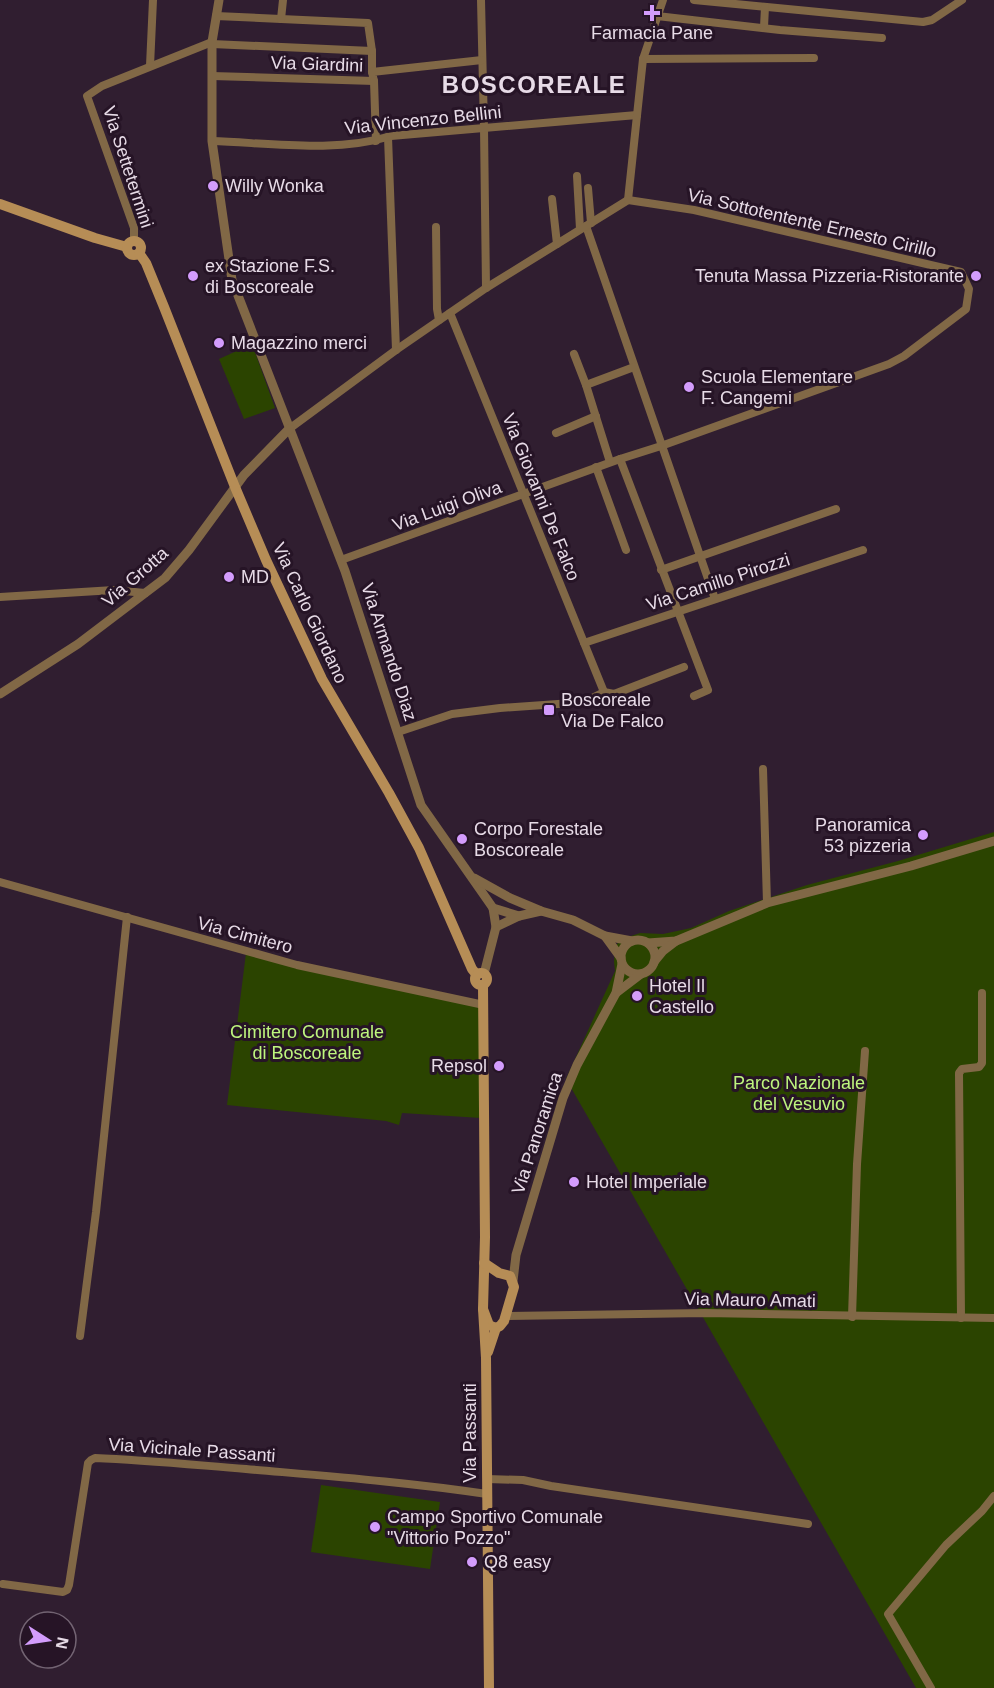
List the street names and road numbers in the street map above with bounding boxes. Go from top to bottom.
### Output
street label: Via Giardini [270,52,364,76]
street label: Via Vincenzo Bellini [344,102,502,138]
street label: Via Settetermini [99,104,157,230]
street label: Via Sottotentente Ernesto Cirillo [686,185,938,261]
street label: Via Giovanni De Falco [498,410,584,584]
street label: Via Luigi Oliva [390,477,505,535]
street label: Via Carlo Giordano [269,540,351,686]
street label: Via Grotta [98,542,173,611]
street label: Via Camillo Pirozzi [644,549,792,615]
street label: Via Armando Diaz [357,581,421,723]
street label: Via Cimitero [195,913,295,957]
street label: Via Panoramica [508,1069,566,1196]
street label: Via Mauro Amati [684,1289,816,1311]
street label: Via Passanti [460,1383,480,1483]
street label: Via Vicinale Passanti [108,1434,276,1466]

